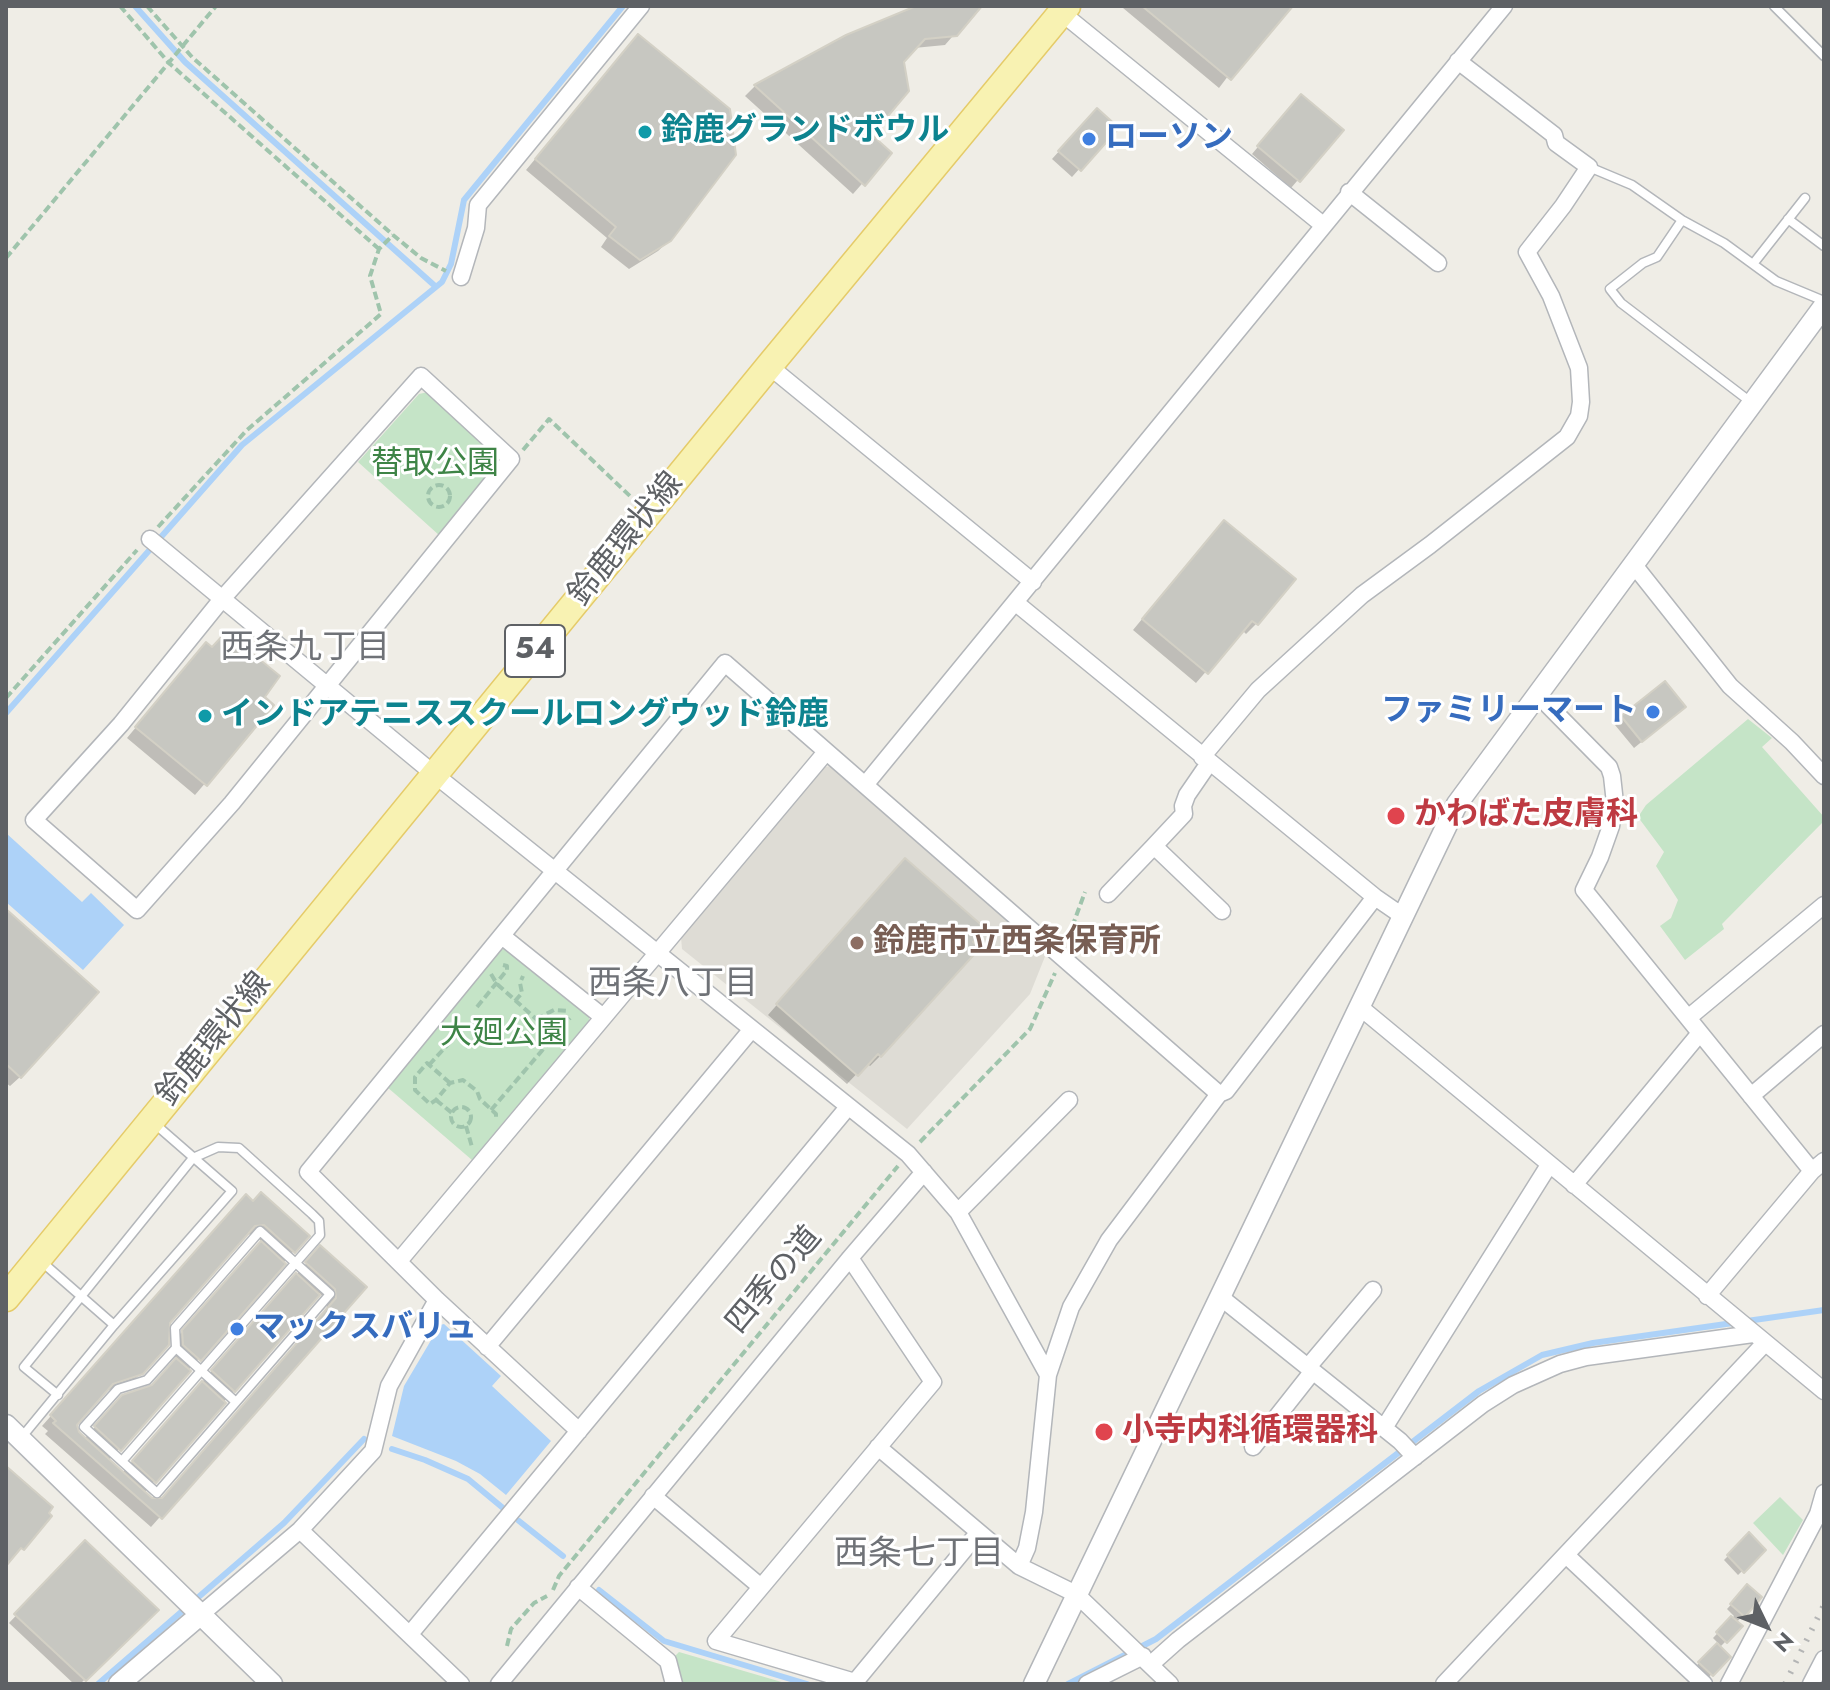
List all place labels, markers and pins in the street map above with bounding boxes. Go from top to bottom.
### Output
place label: 鈴鹿グランドボウル [661,113,949,151]
place label: ローソン [1105,120,1233,158]
marker: 鈴鹿グランドボウル [636,123,654,141]
marker: ローソン [1080,130,1098,148]
place label: ファミリーマート [1381,693,1637,731]
place label: インドアテニススクールロングウッド鈴鹿 [221,697,829,735]
marker: ファミリーマート [1644,703,1662,721]
marker: インドアテニススクールロングウッド鈴鹿 [196,707,214,725]
place label: かわばた皮膚科 [1414,797,1638,835]
marker: かわばた皮膚科 [1385,805,1407,827]
place label: 鈴鹿市立西条保育所 [873,924,1161,962]
marker: 鈴鹿市立西条保育所 [848,934,866,952]
place label: マックスバリュ [253,1310,477,1348]
marker: マックスバリュ [228,1320,246,1338]
place label: 小寺内科循環器科 [1122,1413,1378,1451]
marker: 小寺内科循環器科 [1093,1421,1115,1443]

